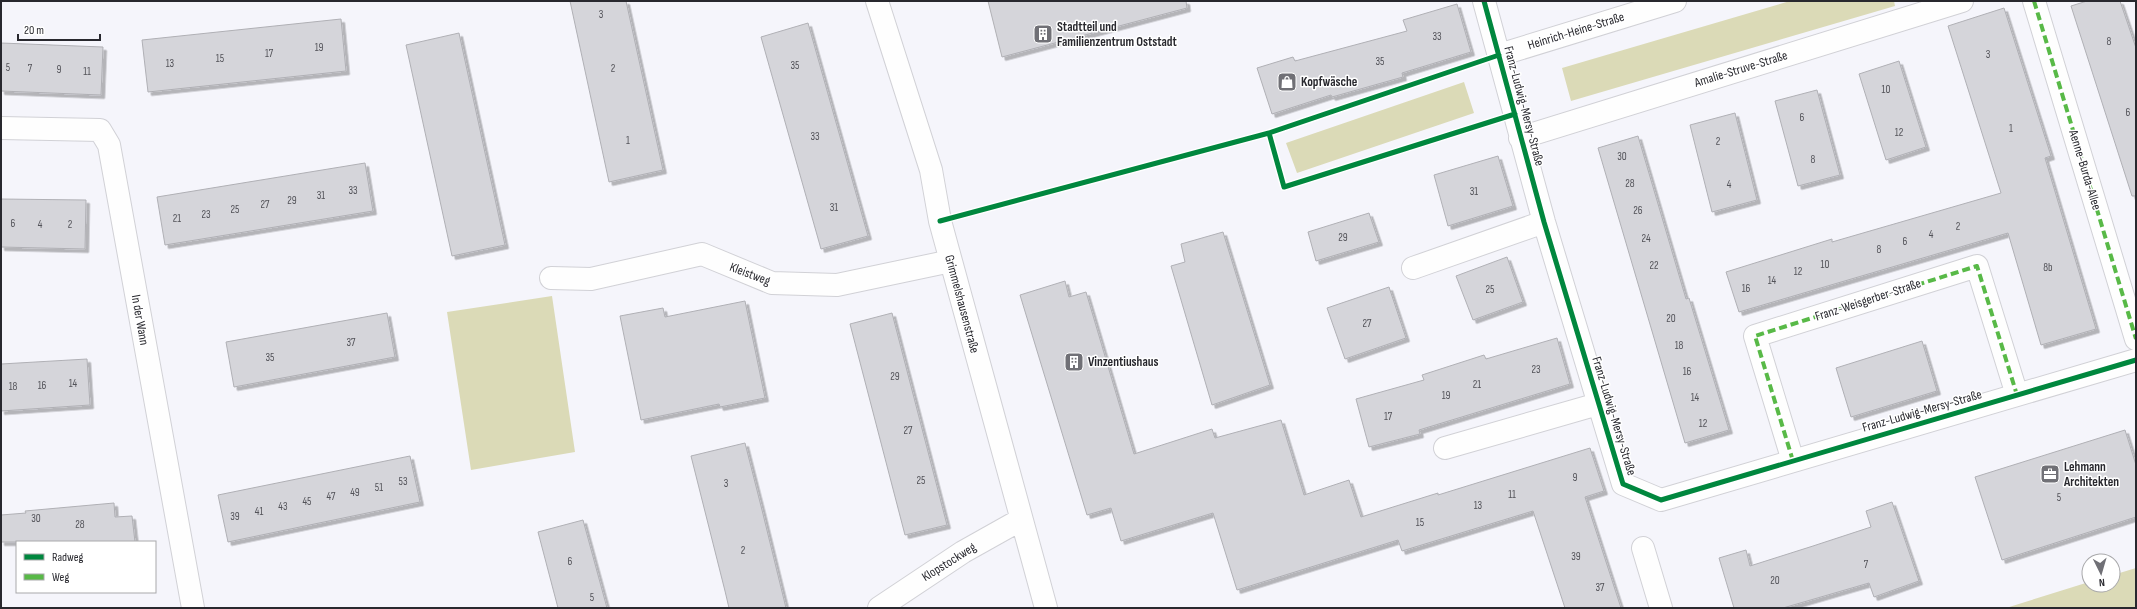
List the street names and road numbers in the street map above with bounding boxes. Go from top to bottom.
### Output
street label: Heinrich-Heine-Straße [1526,9,1626,53]
street label: Franz-Ludwig-Mersy-Straße [1500,44,1548,168]
street label: Amalie-Struve-Straße [1692,47,1789,91]
street label: Aenne-Burda-Allee [2065,127,2105,212]
street label: Grimmelshausenstraße [941,253,983,355]
street label: Kleistweg [727,259,773,289]
street label: Franz-Weisgerber-Straße [1813,275,1923,325]
street label: In der Wann [128,294,152,346]
street label: Franz-Ludwig-Mersy-Straße [1588,355,1640,477]
street label: Franz-Ludwig-Mersy-Straße [1860,386,1984,436]
street label: Klopstockweg [919,539,979,585]

